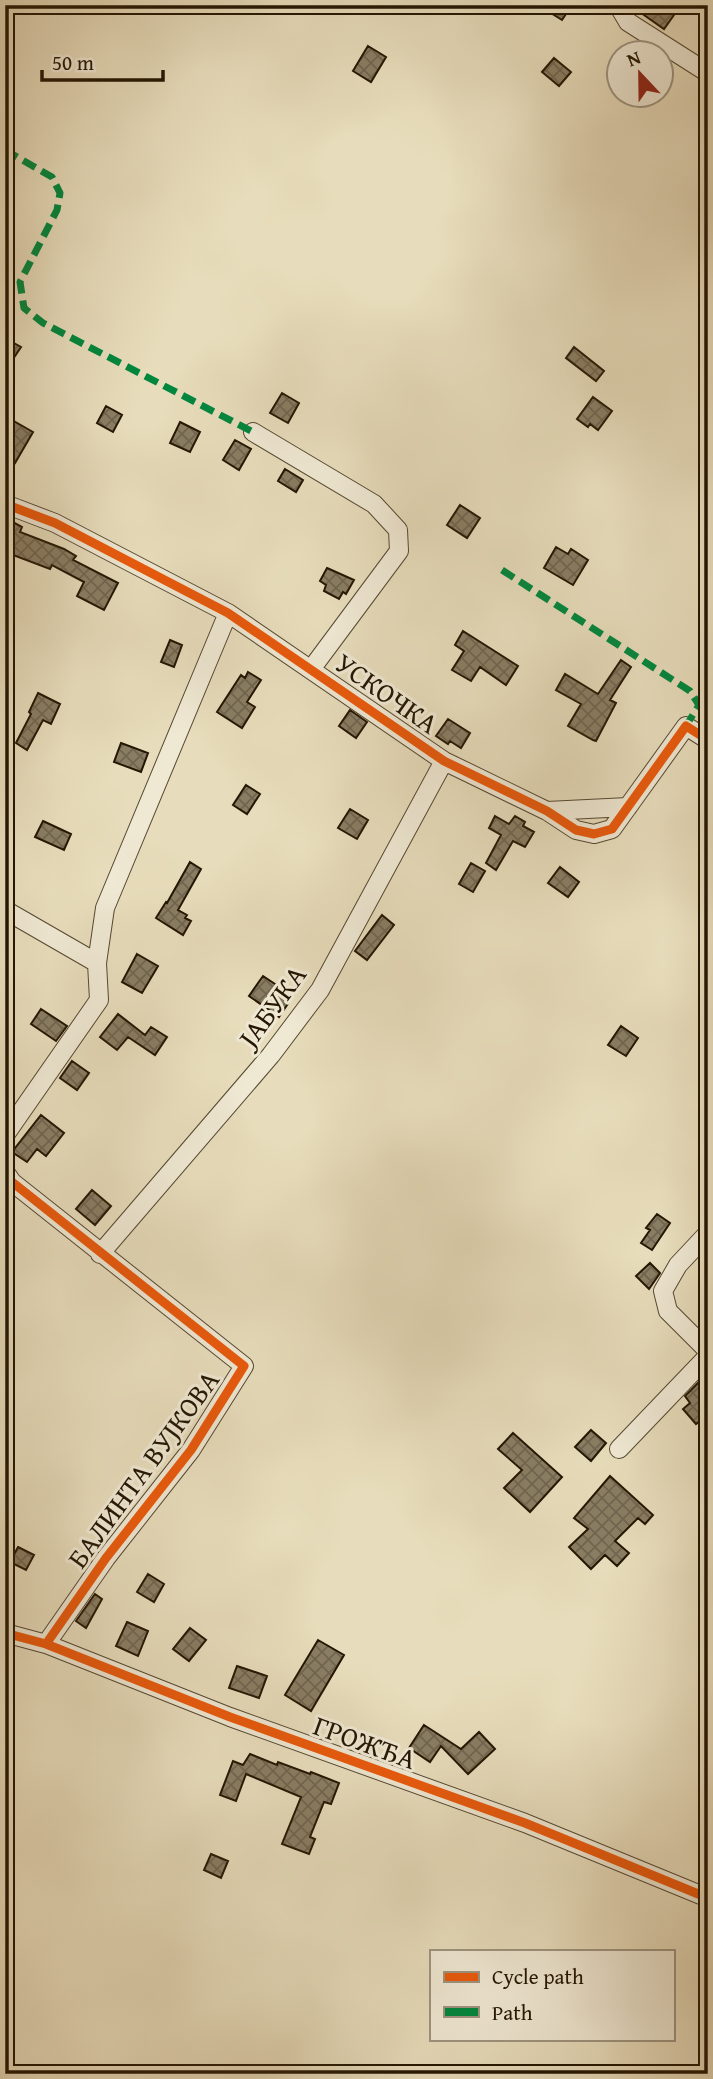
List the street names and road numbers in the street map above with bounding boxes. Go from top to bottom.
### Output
street label: УСКОЧКА [327,642,447,743]
street label: ЈАБУКА [226,956,315,1058]
street label: БАЛИНТА ВУЈКОВА [57,1361,228,1576]
street label: ГРОЖЂА [308,1704,422,1779]

